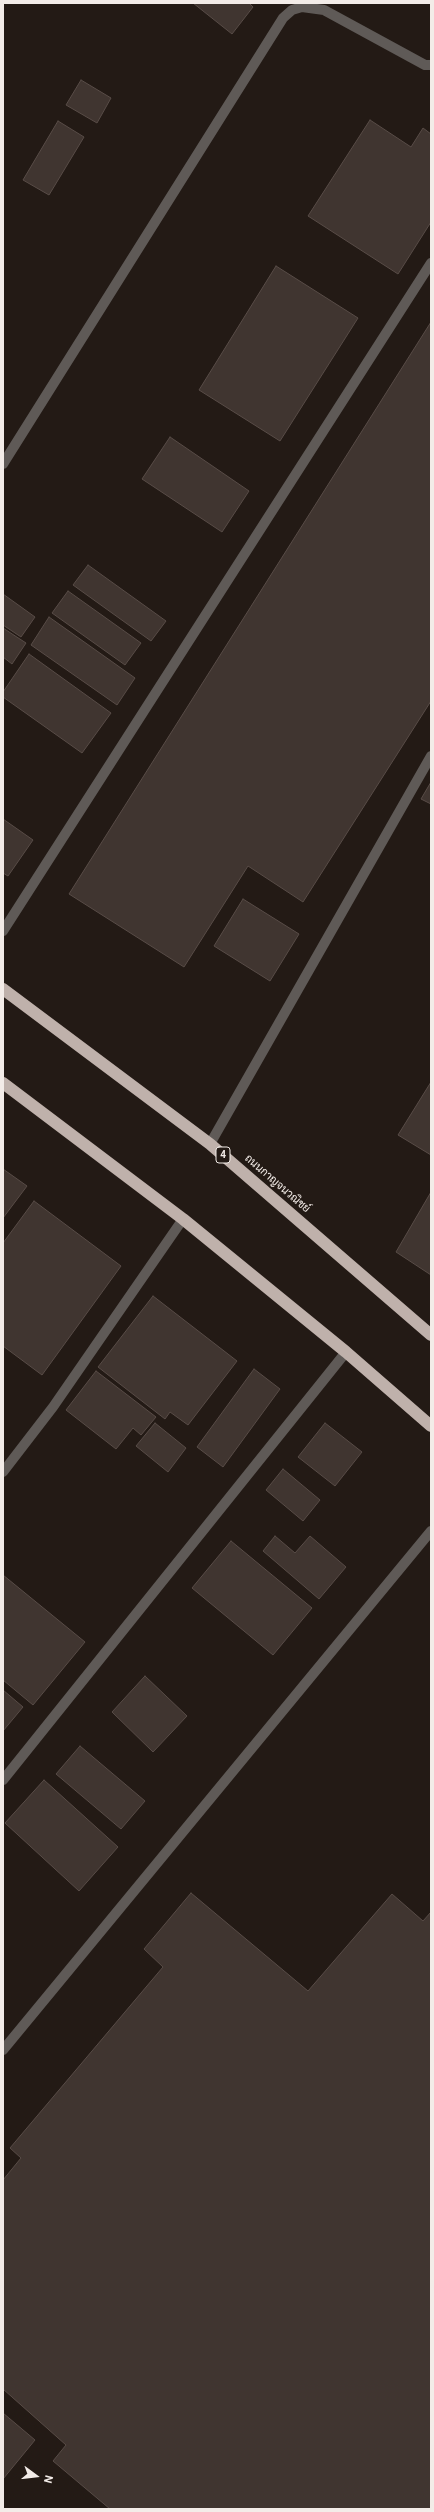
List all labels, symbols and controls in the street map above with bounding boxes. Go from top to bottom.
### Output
road number: 4 [216,1147,230,1163]
street label: ถนนกาญจนวณิชย์ [242,1152,312,1216]
north arrow [16,2456,56,2496]
text: N [41,2474,55,2485]

